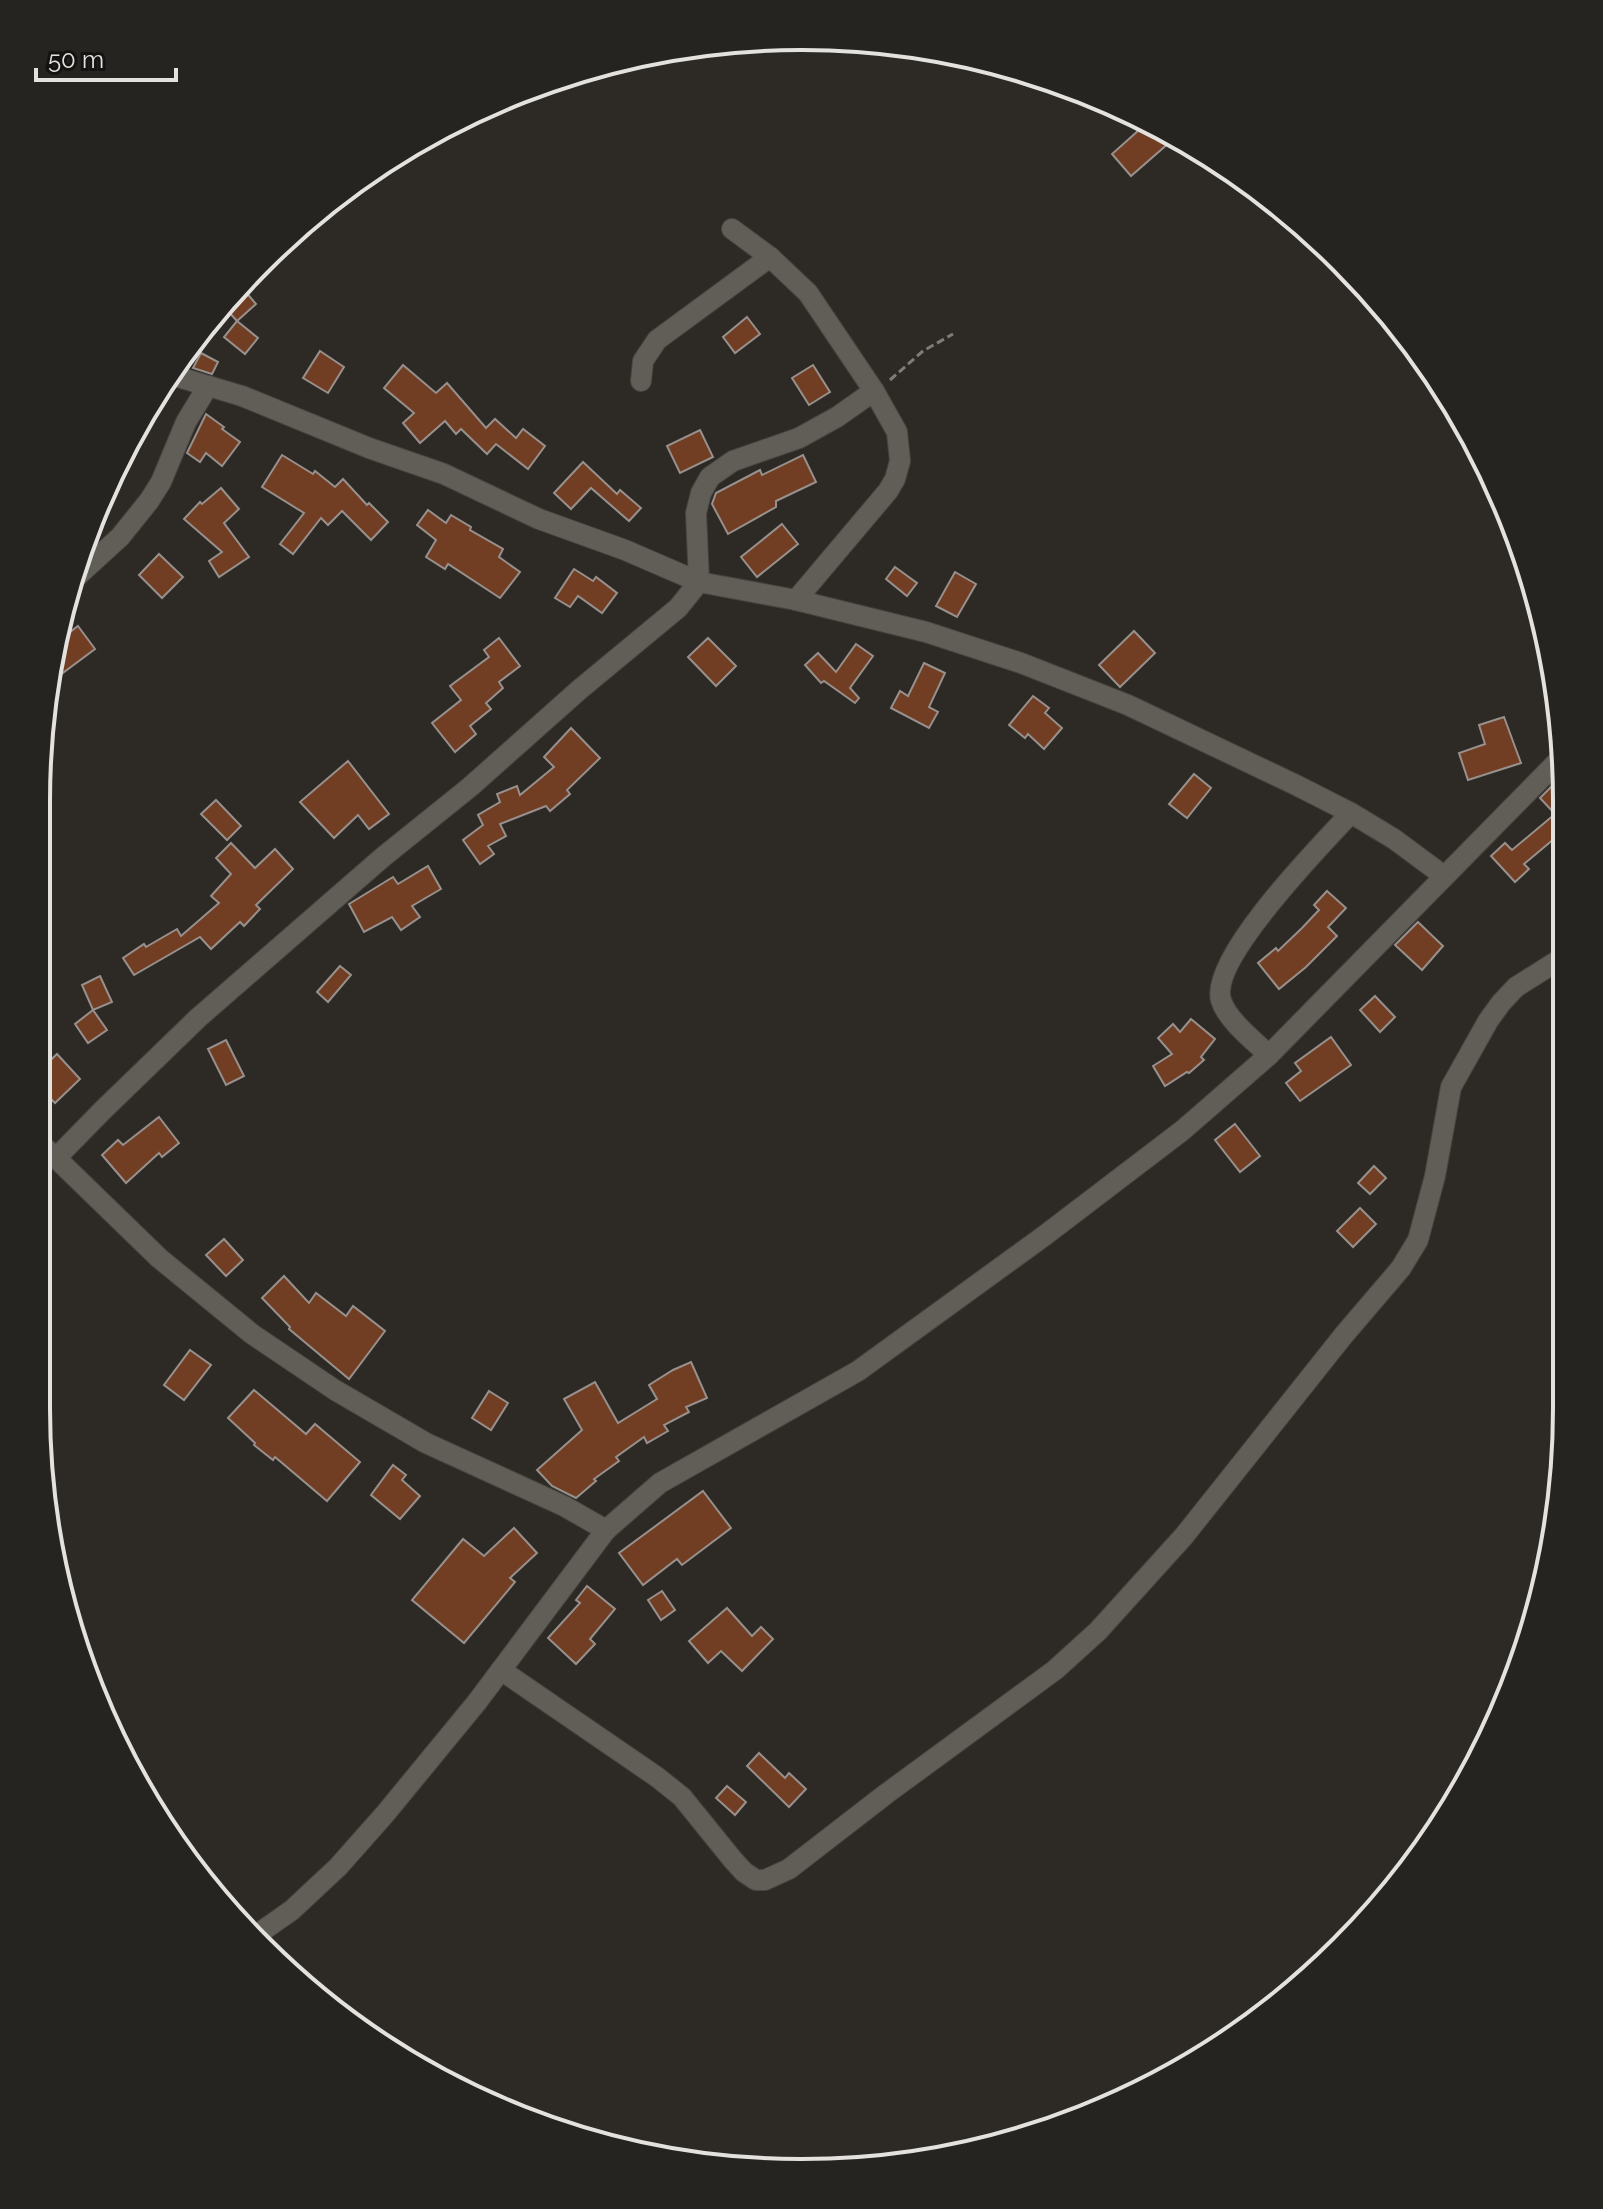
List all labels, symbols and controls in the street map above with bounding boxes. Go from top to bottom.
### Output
scale bar [36,32,176,82]
text: 50 m [48,45,104,74]

